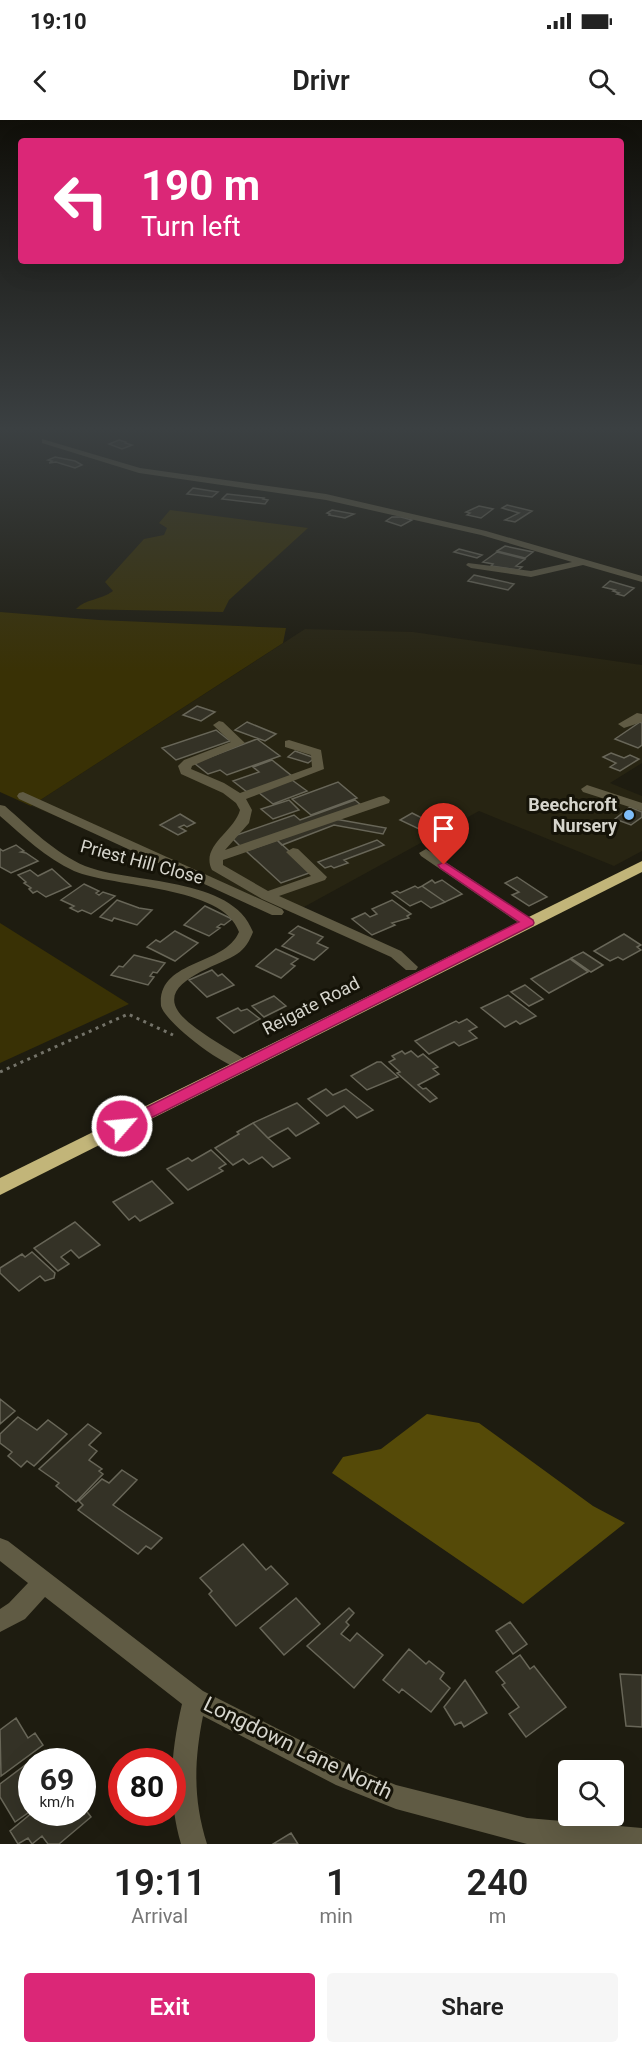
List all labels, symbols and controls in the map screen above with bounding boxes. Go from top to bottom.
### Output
text: 19:10 [30,9,87,34]
icon: back [24,65,57,98]
text: Drivr [292,65,350,97]
icon: search [585,65,618,98]
text: 190 m [141,161,260,210]
icon: left [42,162,120,240]
text: Turn left [141,211,241,243]
place label: Beechcroft Nursery [528,794,618,836]
pin [418,803,469,865]
marker: Beechcroft Nursery [622,808,636,822]
icon: arrive [427,812,460,845]
street label: Priest Hill Close [78,835,206,888]
street label: Reigate Road [259,972,363,1039]
position arrow [90,1094,154,1158]
street label: Longdown Lane North [200,1692,396,1804]
speed limit sign: 80 [108,1748,186,1826]
map controls [558,1760,624,1826]
button: search [558,1760,624,1826]
text: 69 [40,1762,74,1797]
text: km/h [39,1793,75,1811]
text: 19:11 [114,1862,206,1904]
text: 1 [326,1862,346,1904]
text: 240 [467,1862,528,1904]
text: Arrival [131,1904,188,1928]
text: min [319,1904,353,1928]
text: m [489,1904,506,1928]
button: Exit [24,1973,315,2042]
button: Share [327,1973,618,2042]

